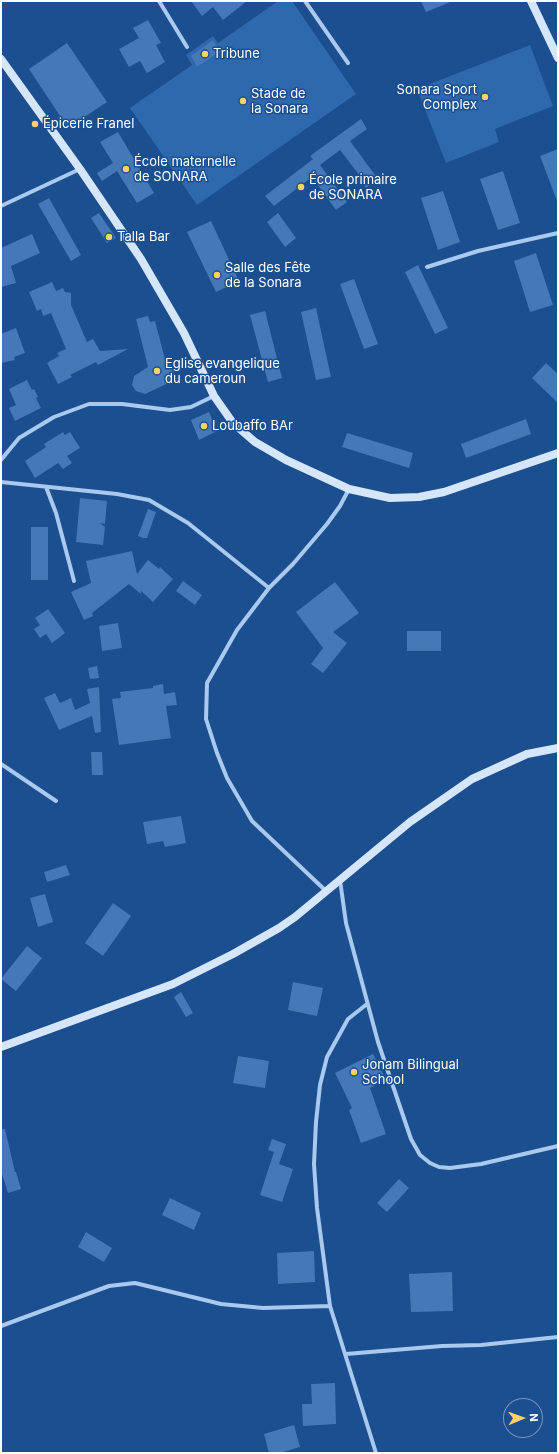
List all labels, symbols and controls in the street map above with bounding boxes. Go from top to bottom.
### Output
place label: Tribune [213,46,260,62]
marker: Tribune [200,49,210,59]
place label: Sonara Sport Complex [397,82,477,113]
place label: Stade de la Sonara [251,86,308,117]
marker: Sonara Sport Complex [480,92,490,102]
marker: Stade de la Sonara [238,96,248,106]
place label: Épicerie Franel [43,116,134,132]
marker: Épicerie Franel [30,119,40,129]
place label: École maternelle de SONARA [134,154,236,185]
marker: École maternelle de SONARA [121,164,131,174]
place label: École primaire de SONARA [309,172,397,203]
marker: École primaire de SONARA [296,182,306,192]
place label: Talla Bar [117,229,170,245]
marker: Talla Bar [104,232,114,242]
place label: Salle des Fête de la Sonara [225,260,311,291]
marker: Salle des Fête de la Sonara [212,270,222,280]
place label: Eglise evangelique du cameroun [165,356,280,387]
marker: Eglise evangelique du cameroun [152,366,162,376]
place label: Loubaffo BAr [212,418,293,434]
marker: Loubaffo BAr [199,421,209,431]
place label: Jonam Bilingual School [362,1057,459,1088]
marker: Jonam Bilingual School [349,1067,359,1077]
north arrow [503,1398,543,1438]
text: N [527,1413,541,1422]

